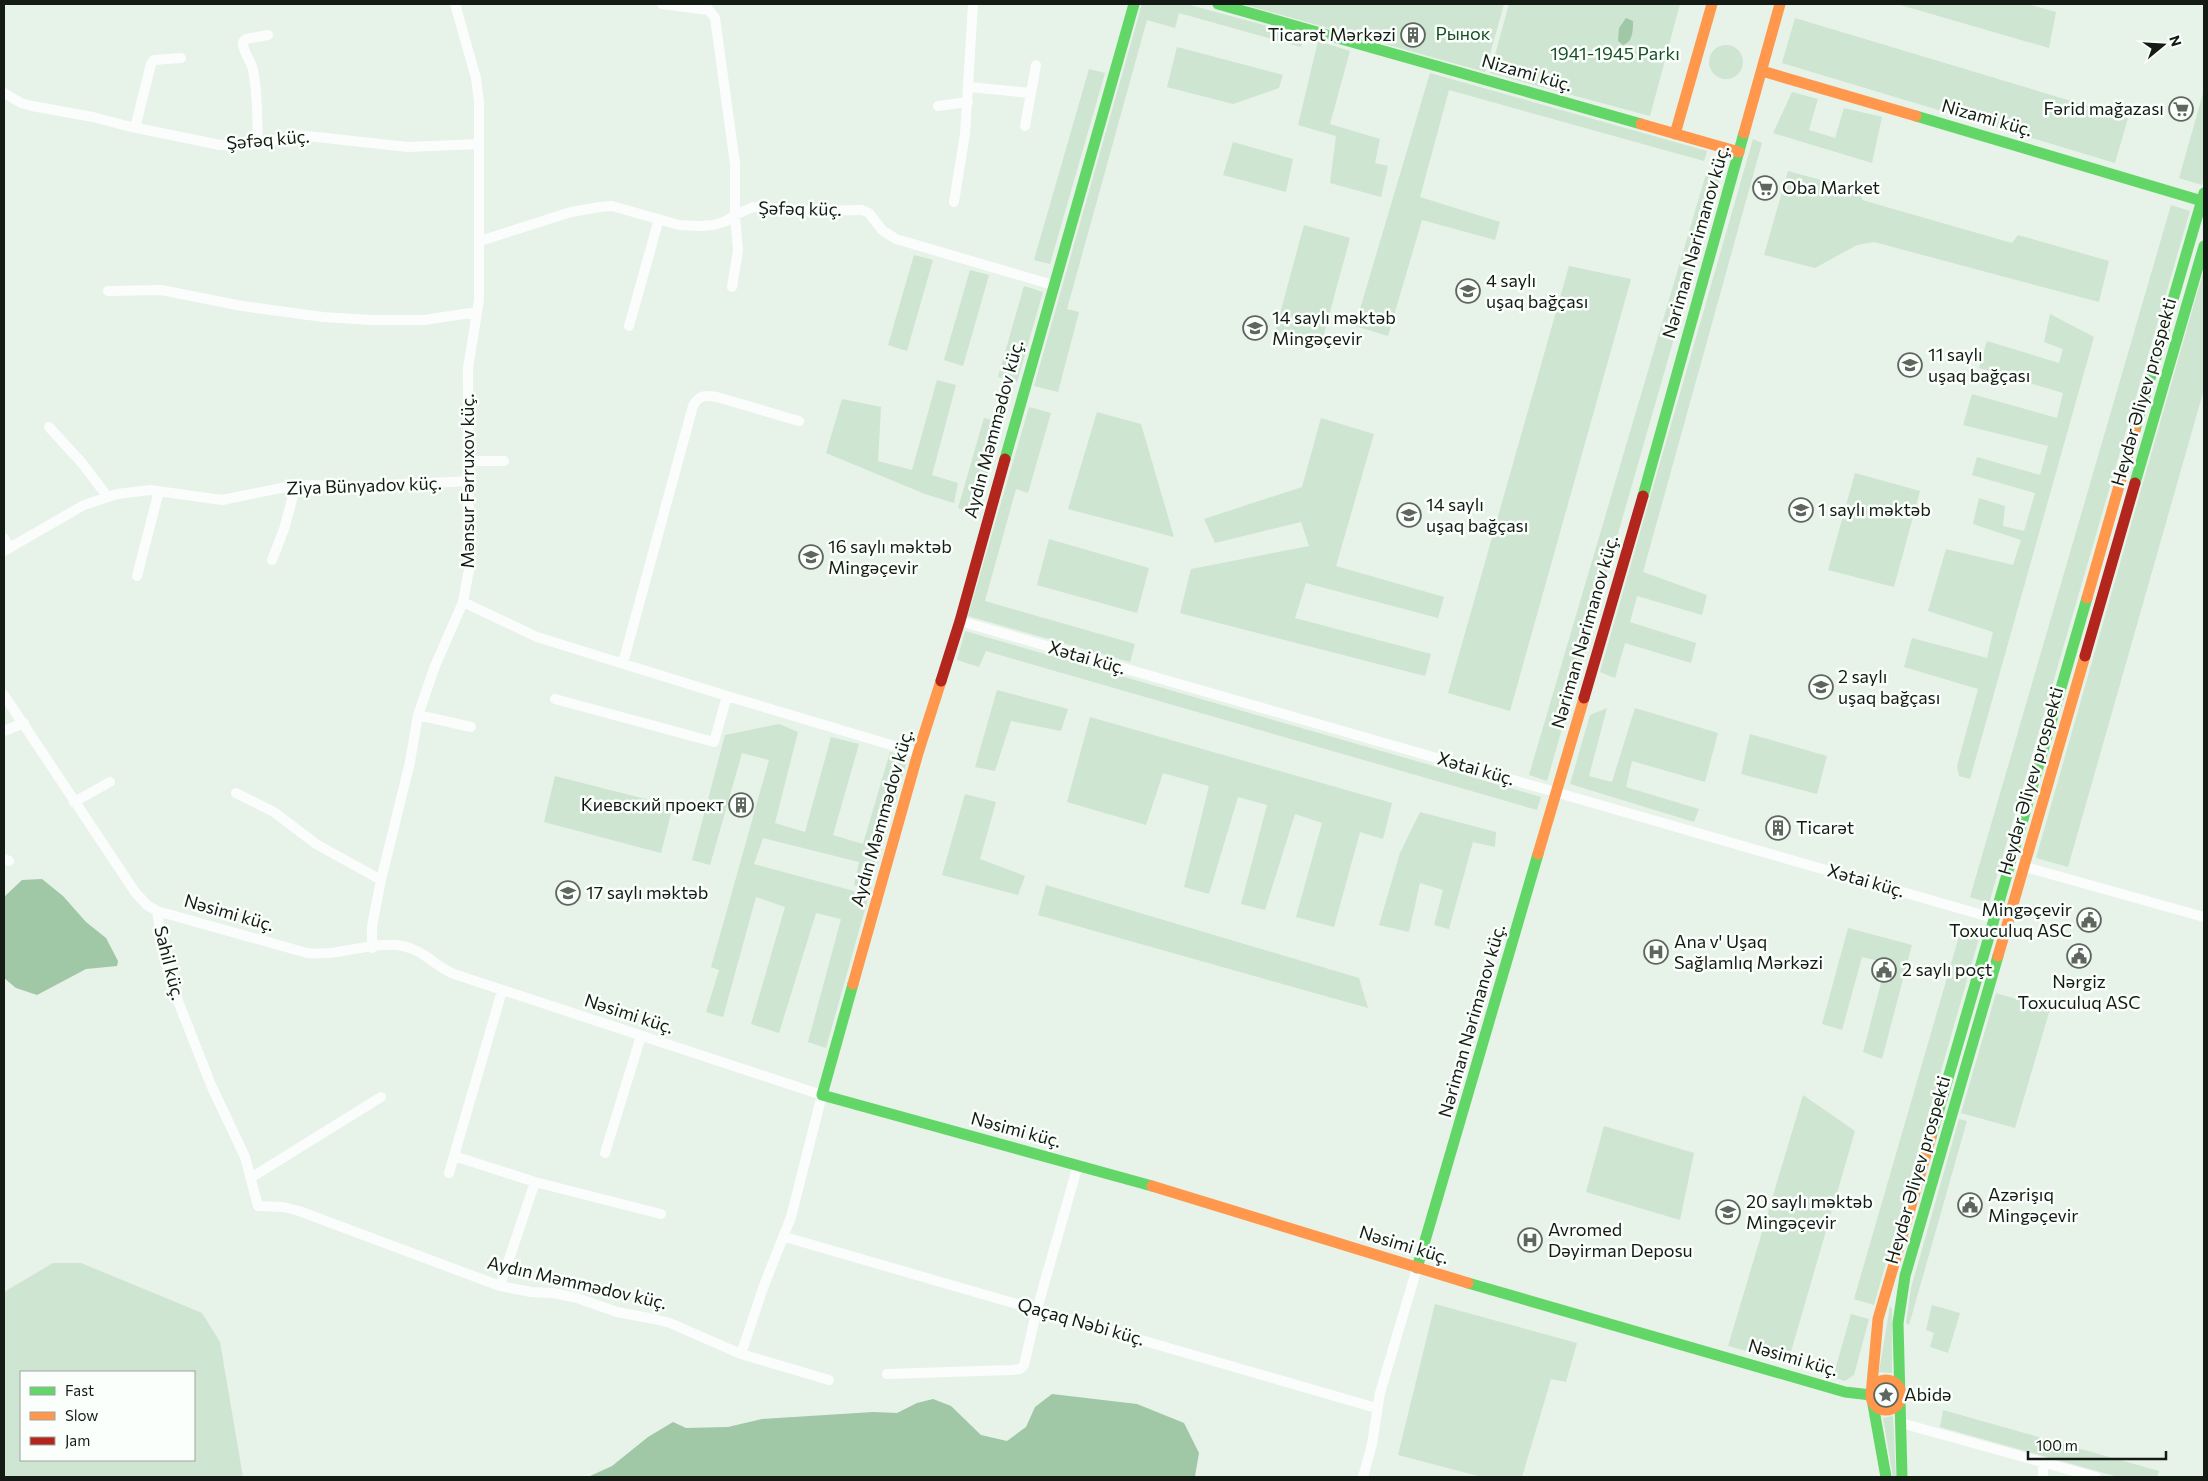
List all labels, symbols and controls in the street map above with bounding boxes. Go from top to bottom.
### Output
north arrow [2138,20,2188,70]
building icon: Ticarət Mərkəzi [1400,22,1426,48]
park label: Рынок [1436,22,1491,44]
place label: Ticarət Mərkəzi [1268,23,1396,45]
text: N [2166,33,2186,48]
park label: 1941-1945 Parkı [1550,42,1680,64]
street label: Nizami küç. [1479,49,1575,95]
street label: Nizami küç. [1939,94,2035,140]
supermarket icon: Fərid mağazası [2168,96,2194,122]
place label: Fərid mağazası [2044,97,2164,119]
street label: Şəfəq küç. [225,124,310,154]
street label: Nəriman Nərimanov küç. [1657,142,1733,341]
supermarket icon: Oba Market [1752,175,1778,201]
place label: Oba Market [1782,176,1880,198]
street label: Şəfəq küç. [758,196,842,220]
place label: 4 saylı uşaq bağçası [1486,269,1588,312]
school or university icon: 4 saylı uşaq bağçası [1455,278,1481,304]
street label: Heydər Əliyev prospekti [2106,295,2180,488]
place label: 14 saylı məktəb Mingəçevir [1272,306,1396,349]
school or university icon: 14 saylı məktəb Mingəçevir [1242,315,1268,341]
street label: Aydın Məmmədov küç. [959,337,1027,520]
place label: 11 saylı uşaq bağçası [1928,343,2030,386]
school or university icon: 11 saylı uşaq bağçası [1897,352,1923,378]
street label: Mənsur Fərruxov küç. [456,394,478,568]
street label: Ziya Bünyadov küç. [286,471,442,499]
place label: 14 saylı uşaq bağçası [1426,493,1528,536]
school or university icon: 1 saylı məktəb [1788,497,1814,523]
place label: 1 saylı məktəb [1818,498,1931,520]
school or university icon: 14 saylı uşaq bağçası [1396,502,1422,528]
street label: Nəriman Nərimanov küç. [1546,532,1622,731]
place label: 16 saylı məktəb Mingəçevir [828,535,952,578]
school or university icon: 16 saylı məktəb Mingəçevir [798,544,824,570]
street label: Xətai küç. [1046,636,1128,679]
place label: 2 saylı uşaq bağçası [1838,665,1940,708]
school or university icon: 2 saylı uşaq bağçası [1808,674,1834,700]
street label: Heydər Əliyev prospekti [1993,684,2067,877]
street label: Aydın Məmmədov küç. [845,726,917,909]
street label: Xətai küç. [1435,747,1517,790]
building icon: Киевский проект [728,792,754,818]
place label: Киевский проект [581,793,725,815]
building icon: Ticarət [1765,815,1791,841]
place label: Ticarət [1796,816,1854,838]
street label: Xətai küç. [1825,859,1907,902]
school or university icon: 17 saylı məktəb [555,880,581,906]
place label: 17 saylı məktəb [586,881,708,903]
street label: Nəsimi küç. [182,889,277,935]
place label: Mingəçevir Toxuculuq ASC [1949,898,2072,941]
public building icon: Mingəçevir Toxuculuq ASC [2076,907,2102,933]
street label: Nəriman Nərimanov küç. [1433,921,1509,1120]
street label: Sahil küç. [150,923,190,1002]
place label: Ana v' Uşaq Sağlamlıq Mərkəzi [1674,930,1823,973]
hospital icon: Ana v' Uşaq Sağlamlıq Mərkəzi [1643,939,1669,965]
public building icon: Nərgiz Toxuculuq ASC [2066,943,2092,969]
public building icon: 2 saylı poçt [1871,957,1897,983]
place label: 2 saylı poçt [1902,958,1992,980]
place label: Nərgiz Toxuculuq ASC [2018,970,2140,1013]
street label: Nəsimi küç. [582,988,677,1038]
street label: Heydər Əliyev prospekti [1880,1073,1954,1266]
street label: Nəsimi küç. [969,1106,1064,1152]
place label: Azərişıq Mingəçevir [1988,1183,2079,1226]
place label: 20 saylı məktəb Mingəçevir [1746,1190,1873,1233]
public building icon: Azərişıq Mingəçevir [1957,1192,1983,1218]
school or university icon: 20 saylı məktəb Mingəçevir [1715,1199,1741,1225]
place label: Avromed Dəyirman Deposu [1548,1218,1693,1261]
street label: Nəsimi küç. [1357,1220,1452,1268]
hospital icon: Avromed Dəyirman Deposu [1517,1227,1543,1253]
street label: Aydın Məmmədov küç. [485,1251,669,1313]
street label: Qaçaq Nəbi küç. [1015,1292,1147,1350]
street label: Nəsimi küç. [1746,1334,1841,1380]
legend [20,1371,195,1461]
text: Fast [65,1381,94,1399]
place icon: Abidə [1873,1382,1899,1408]
place label: Abidə [1904,1383,1952,1405]
text: Slow [65,1406,98,1424]
scale bar [2028,1428,2166,1460]
text: Jam [65,1431,90,1449]
text: 100 m [2036,1436,2078,1454]

